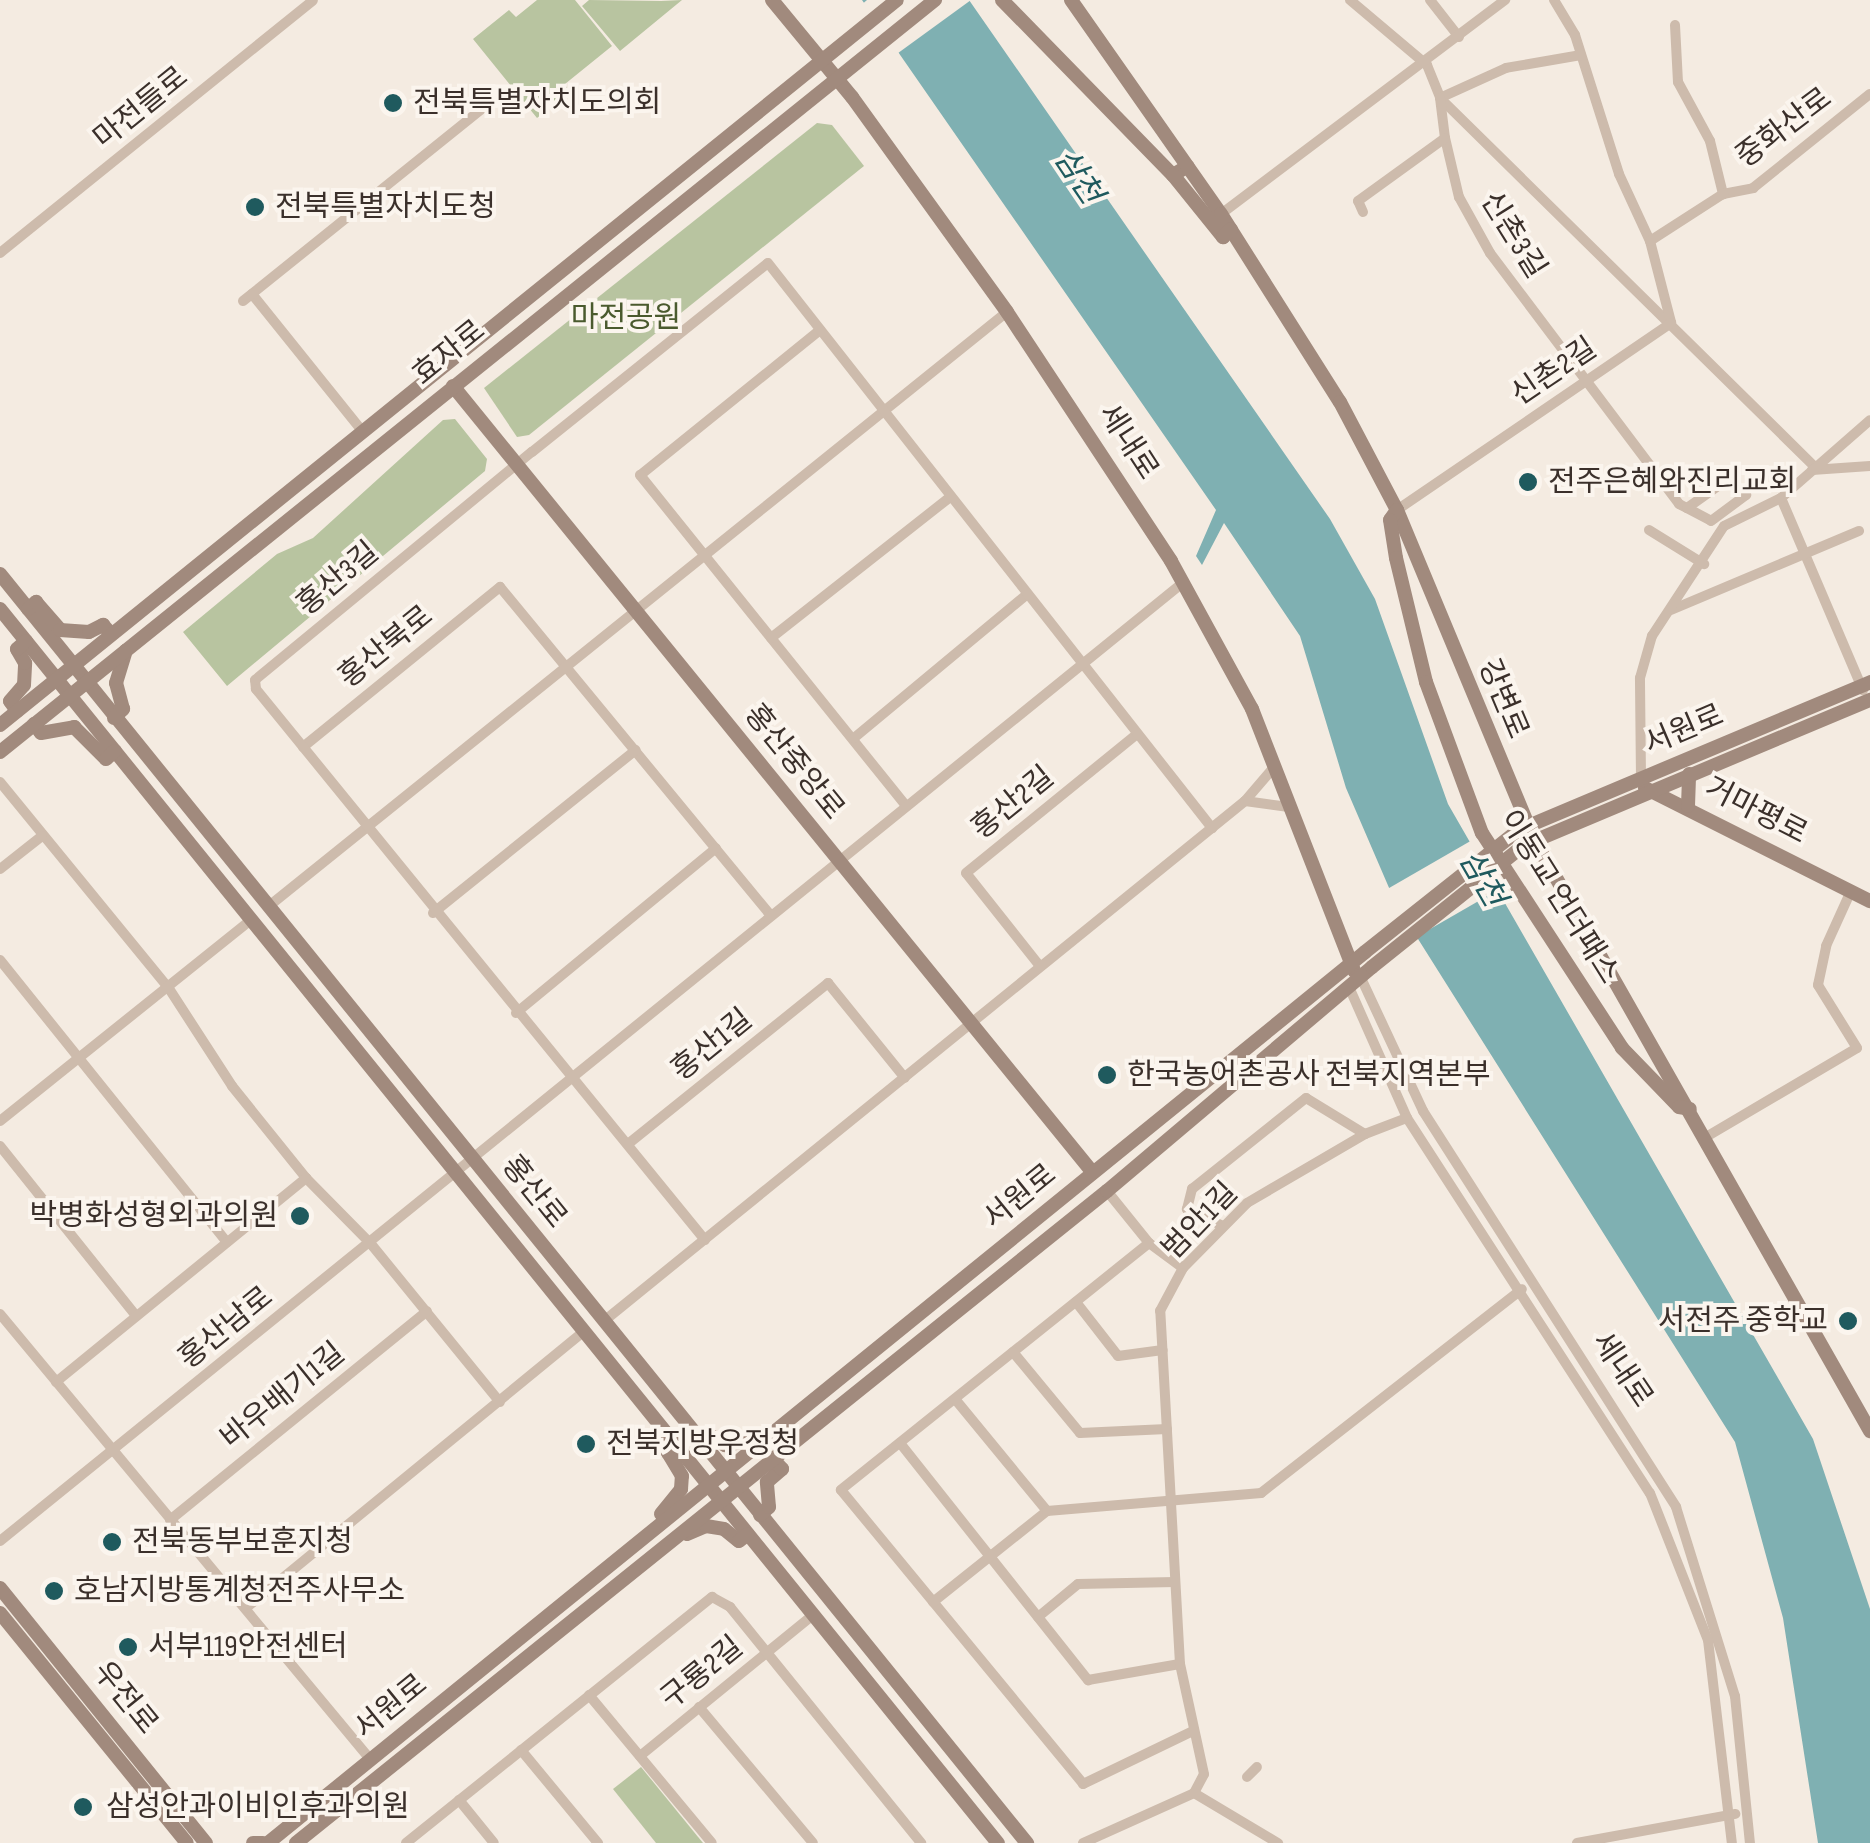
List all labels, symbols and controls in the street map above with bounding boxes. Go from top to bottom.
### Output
street label: 마전들로 [87,59,195,157]
street label: 중화산로 [1729,80,1839,176]
place label: 전북특별자치도의회 [413,85,661,121]
marker: 전북특별자치도의회 [382,92,404,114]
water label: 삼천 [1045,142,1109,212]
street label: 신촌3길 [1472,185,1554,285]
place label: 전북특별자치도청 [275,189,496,225]
marker: 전북특별자치도청 [244,196,266,218]
park label: 마전공원 [571,300,681,336]
street label: 효자로 [405,313,493,393]
street label: 신촌2길 [1504,330,1604,414]
street label: 세내로 [1090,397,1166,487]
place label: 전주은혜와진리교회 [1548,464,1796,500]
marker: 전주은혜와진리교회 [1517,471,1539,493]
street label: 홍산3길 [290,535,386,623]
street label: 홍산북로 [332,598,440,696]
street label: 강변로 [1470,654,1536,744]
street label: 홍산중앙로 [737,697,851,827]
street label: 서원로 [1639,697,1729,763]
street label: 홍산2길 [965,759,1061,847]
street label: 거마평로 [1699,770,1813,852]
street label: 이동교 언더패스 [1491,804,1627,990]
water label: 삼천 [1450,844,1512,914]
street label: 홍산1길 [664,1002,760,1088]
place label: 한국농어촌공사 전북지역본부 [1127,1057,1491,1093]
marker: 한국농어촌공사 전북지역본부 [1096,1064,1118,1086]
street label: 홍산로 [494,1148,574,1236]
street label: 서원로 [976,1157,1064,1237]
street label: 범안1길 [1155,1175,1245,1267]
place label: 박병화성형외과의원 [30,1198,278,1234]
marker: 박병화성형외과의원 [287,1203,313,1229]
street label: 홍산남로 [172,1279,280,1377]
place label: 서전주 중학교 [1658,1303,1828,1339]
marker: 서전주 중학교 [1837,1310,1859,1332]
street label: 세내로 [1584,1326,1660,1414]
street label: 바우배기1길 [214,1335,352,1457]
place label: 전북지방우정청 [606,1426,799,1462]
marker: 전북지방우정청 [575,1433,597,1455]
place label: 전북동부보훈지청 [132,1524,353,1560]
marker: 전북동부보훈지청 [101,1531,123,1553]
place label: 호남지방통계청전주사무소 [74,1573,405,1609]
marker: 호남지방통계청전주사무소 [43,1580,65,1602]
place label: 서부119안전센터 [148,1629,348,1665]
street label: 구룡2길 [654,1629,750,1717]
marker: 서부119안전센터 [117,1636,139,1658]
street label: 우전로 [85,1654,165,1742]
street label: 서원로 [347,1667,435,1747]
place label: 삼성안과이비인후과의원 [106,1789,410,1825]
marker: 삼성안과이비인후과의원 [70,1794,96,1820]

